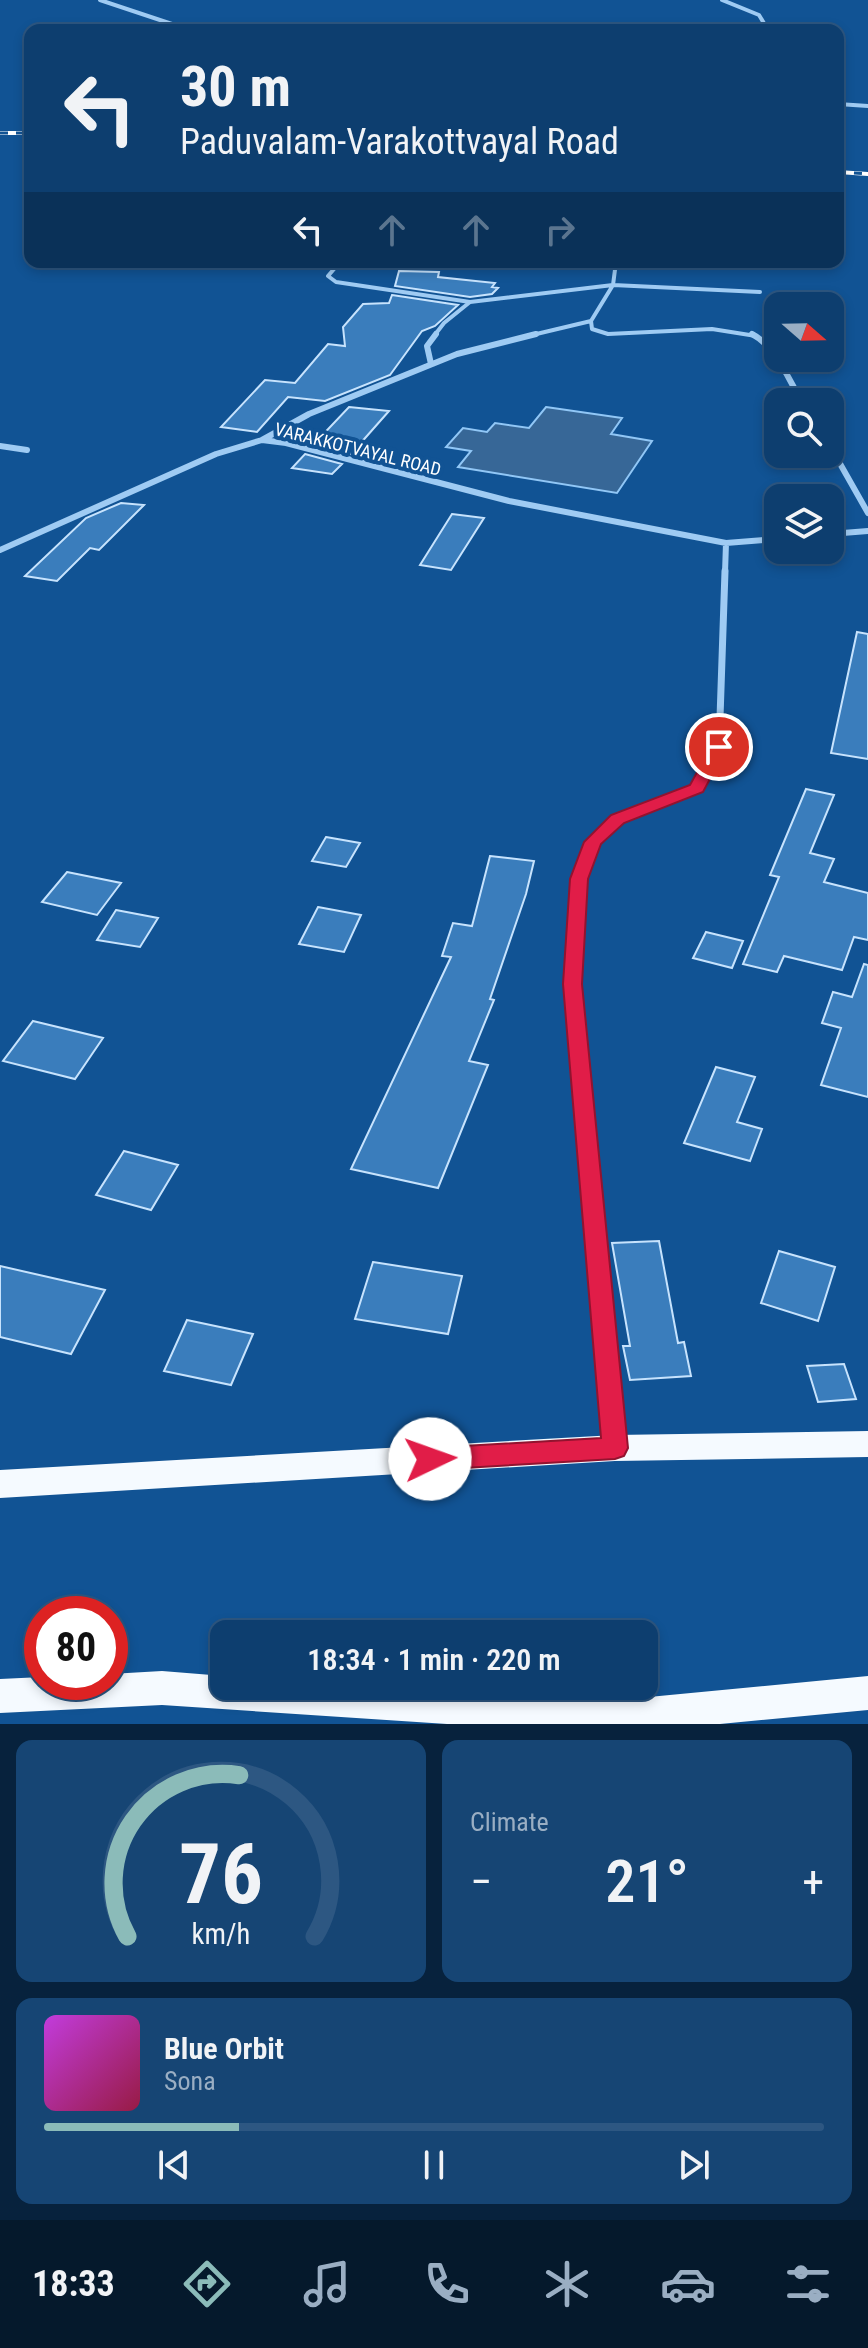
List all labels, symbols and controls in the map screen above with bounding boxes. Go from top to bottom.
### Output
text: 30 m [180,54,291,120]
icon: left [48,56,152,160]
text: Paduvalam-Varakottvayal Road [180,121,619,163]
icon: left [286,208,330,252]
icon: ahead [370,208,414,252]
icon: ahead [454,208,498,252]
icon: right [538,208,582,252]
north arrow [764,292,844,372]
map controls [764,292,844,564]
button: search [764,388,844,468]
street label: VARAKKOTVAYAL ROAD [273,418,443,480]
button: layers [764,484,844,564]
pin [685,713,753,781]
icon: arrive [697,725,741,769]
position arrow [388,1417,472,1501]
speed limit sign: 80 [24,1596,128,1700]
text: 18:34 · 1 min · 220 m [307,1642,561,1677]
text: Climate [470,1807,549,1837]
text: 76 [179,1826,263,1923]
text: 21° [605,1846,689,1917]
text: − [470,1856,492,1908]
text: + [802,1856,824,1908]
text: km/h [192,1917,250,1951]
text: Blue Orbit [164,2031,284,2066]
text: Sona [164,2066,216,2096]
icon: previous [152,2143,196,2187]
icon: pause [412,2143,456,2187]
icon: next [672,2143,716,2187]
icon: directions [179,2256,235,2312]
icon: music [299,2256,355,2312]
icon: phone [419,2256,475,2312]
icon: climate [539,2256,595,2312]
icon: car [660,2256,716,2312]
icon: filters [780,2256,836,2312]
text: 18:33 [32,2263,115,2305]

